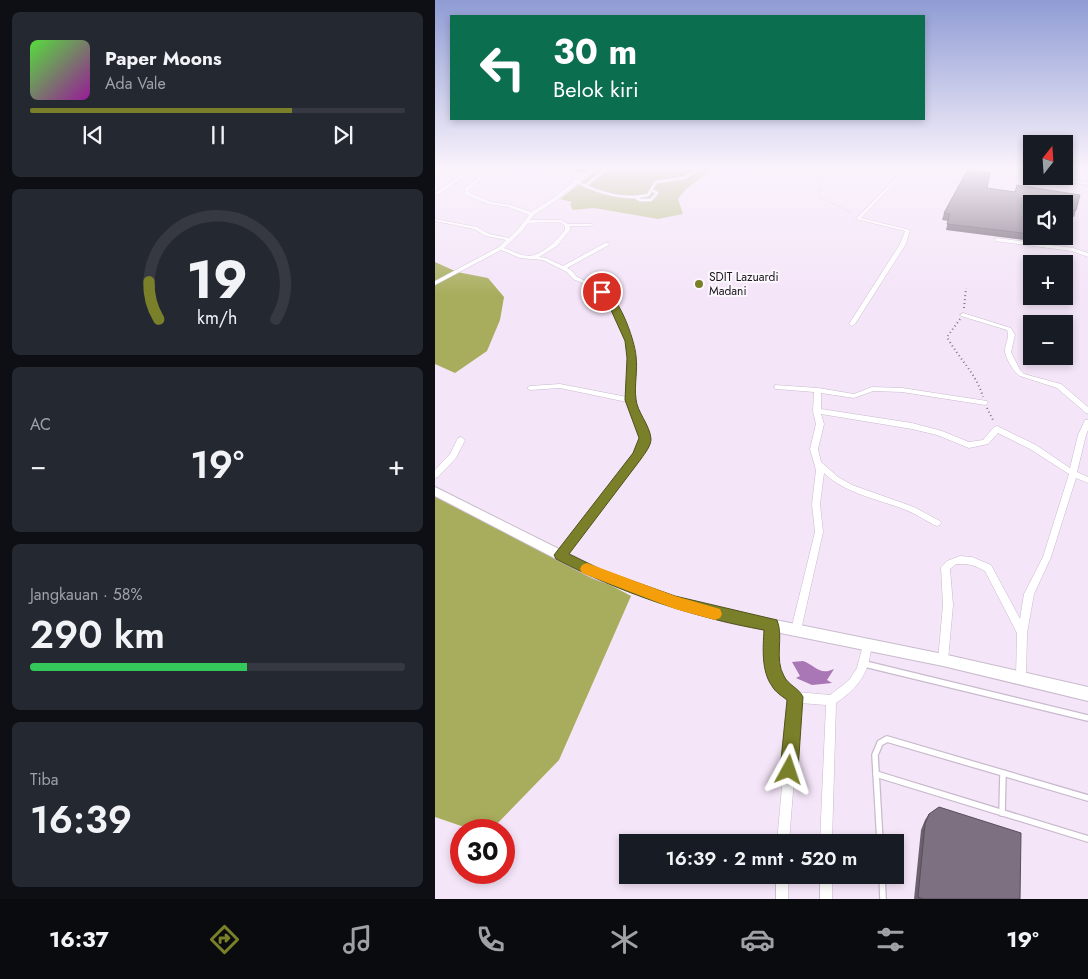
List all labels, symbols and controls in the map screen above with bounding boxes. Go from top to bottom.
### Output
text: 30 m [553,27,637,77]
icon: left [470,35,535,100]
text: Paper Moons [105,45,222,72]
text: Ada Vale [105,72,166,95]
text: Belok kiri [553,73,639,105]
icon: previous [79,121,107,149]
icon: pause [204,121,232,149]
icon: next [329,121,357,149]
north arrow [1023,135,1073,185]
map controls [1023,135,1073,365]
button: sound [1023,195,1073,245]
text: 19 [187,242,248,318]
button: + [1023,255,1073,305]
place label: SDIT Lazuardi Madani [709,268,779,300]
pin [581,271,623,313]
icon: arrive [588,278,616,306]
marker: SDIT Lazuardi Madani [693,278,705,290]
text: km/h [197,305,238,331]
button: − [1023,315,1073,365]
text: AC [30,413,51,436]
text: 19° [190,437,244,492]
text: − [30,445,47,486]
text: + [388,445,405,486]
text: Jangkauan · 58% [30,583,142,606]
text: 290 km [30,607,165,662]
position arrow [762,743,814,795]
text: Tiba [30,768,58,791]
text: 16:39 [30,792,132,847]
speed limit sign: 30 [450,819,515,884]
text: 16:39 · 2 mnt · 520 m [666,845,857,872]
icon: directions [207,922,242,957]
icon: music [340,922,375,957]
icon: phone [473,922,508,957]
icon: climate [607,922,642,957]
icon: car [740,922,775,957]
icon: filters [873,922,908,957]
text: 16:37 [49,923,109,955]
text: 19° [1006,923,1039,955]

